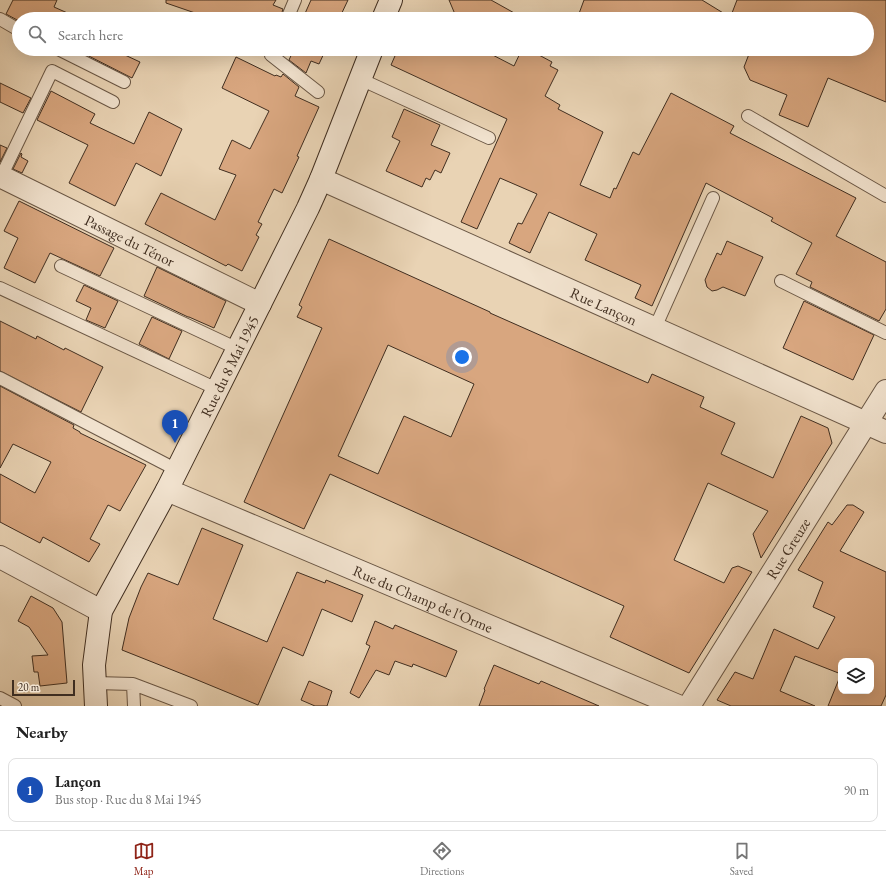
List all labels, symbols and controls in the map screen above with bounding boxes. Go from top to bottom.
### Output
search box [12,12,874,56]
icon: search [26,23,48,45]
text: Search here [58,25,123,44]
street label: Passage du Ténor [82,210,178,270]
street label: Rue Lançon [567,282,640,329]
street label: Rue du 8 Mai 1945 [196,312,262,420]
your location [452,347,472,367]
pin: 1 [162,410,188,443]
street label: Rue Greuze [761,514,814,582]
street label: Rue du Champ de l'Orme [350,560,496,636]
map controls [838,658,874,694]
button: layers [838,658,874,694]
scale bar [12,678,75,697]
text: 20 m [18,680,39,694]
text: Nearby [16,721,68,743]
text: Lançon [55,772,101,791]
text: 1 [27,782,33,799]
text: 90 m [844,782,869,799]
text: Bus stop · Rue du 8 Mai 1945 [55,791,202,808]
tab: Map [133,840,155,878]
tab: Directions [420,840,464,878]
tab: Saved [730,840,753,878]

